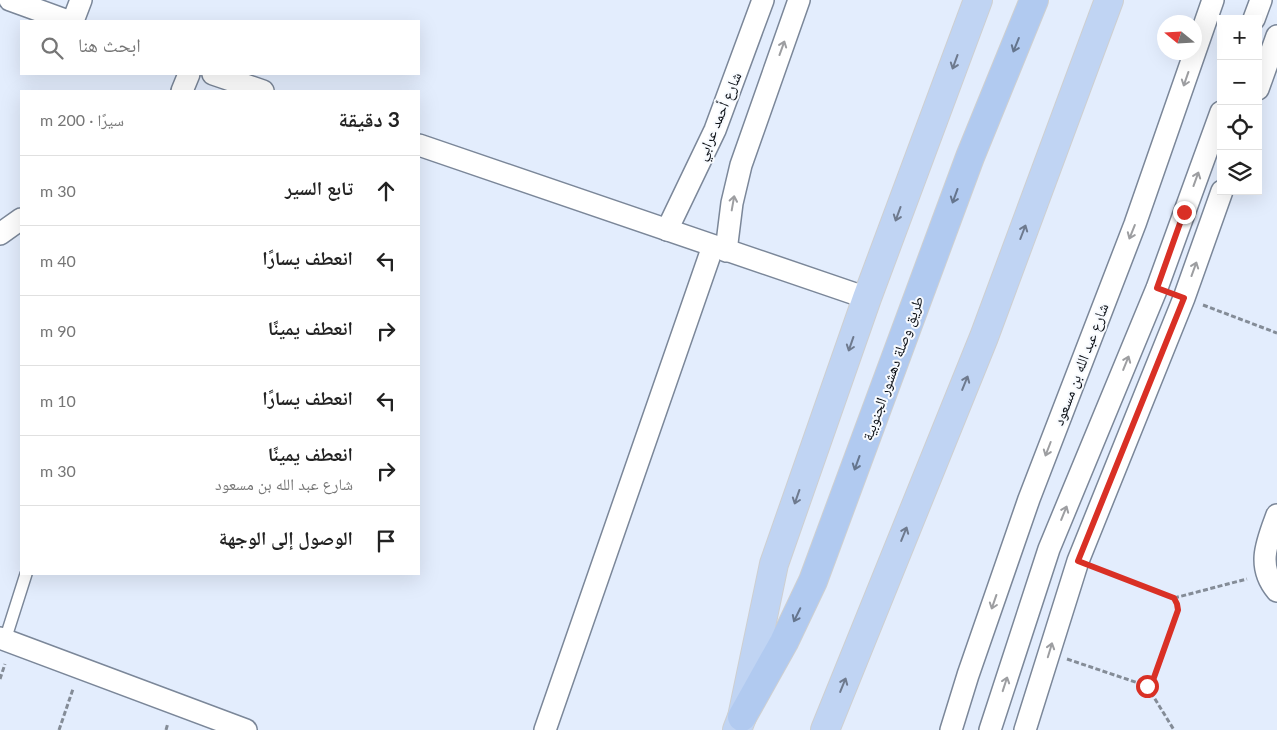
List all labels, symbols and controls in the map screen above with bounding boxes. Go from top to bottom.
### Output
north arrow [1157,15,1202,60]
map controls [1217,15,1262,195]
button: + [1217,15,1262,60]
search box [20,20,420,75]
text: ابحث هنا [78,33,141,56]
icon: search [38,34,66,62]
one-way arrow [1011,37,1020,52]
one-way arrow [778,41,787,56]
one-way arrow [950,54,959,69]
button: − [1217,60,1262,105]
street label: شارع أحمد عرابي [691,69,748,164]
one-way arrow [1181,71,1190,86]
button: locate [1217,105,1262,150]
text: 3 دقيقة [339,106,400,131]
text: سيرًا · 200 m [40,110,124,129]
button: layers [1217,150,1262,195]
one-way arrow [1192,172,1201,187]
text: تابع السير [285,176,353,199]
icon: ahead [372,177,400,205]
text: 30 m [40,181,76,200]
one-way arrow [950,188,959,203]
one-way arrow [728,195,738,211]
route end [1173,201,1196,224]
one-way arrow [893,206,902,222]
one-way arrow [1019,224,1028,240]
one-way arrow [1126,224,1136,239]
text: انعطف يسارًا [262,246,353,269]
icon: left [372,247,400,275]
text: 40 m [40,251,76,270]
one-way arrow [1190,262,1199,277]
street label: طريق وصلة دهشور الجنوبية [857,293,928,443]
street label: شارع عبد الله بن مسعود [1048,300,1113,428]
text: انعطف يمينًا [268,316,353,339]
icon: right [372,317,400,345]
text: 90 m [40,321,76,340]
one-way arrow [845,336,855,352]
one-way arrow [1121,356,1131,371]
one-way arrow [960,376,970,391]
text: انعطف يسارًا [262,386,353,409]
icon: left [372,387,400,415]
text: 10 m [40,391,76,410]
one-way arrow [1043,441,1052,456]
text: انعطف يمينًا [268,442,353,465]
one-way arrow [852,455,861,471]
icon: right [372,457,400,485]
text: 30 m [40,461,76,480]
text: شارع عبد الله بن مسعود [215,474,353,493]
one-way arrow [792,489,801,505]
one-way arrow [1060,506,1069,521]
text: الوصول إلى الوجهة [219,526,353,549]
icon: arrive [372,527,400,555]
one-way arrow [900,527,909,542]
one-way arrow [988,594,998,610]
one-way arrow [792,607,802,622]
one-way arrow [1046,643,1056,659]
route start [1136,675,1159,698]
one-way arrow [1001,676,1010,692]
one-way arrow [839,678,849,693]

